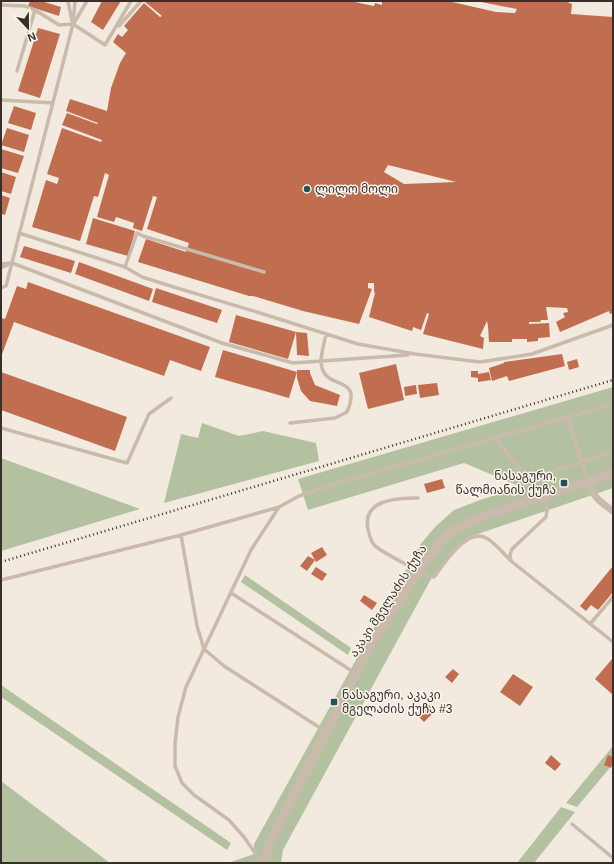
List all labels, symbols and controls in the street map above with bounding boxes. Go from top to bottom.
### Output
north arrow [8,8,48,48]
text: N [26,30,38,44]
place label: ლილო მოლი [315,182,398,197]
marker: ლილო მოლი [302,184,312,194]
place label: ნასაგური, წალმიანის ქუჩა [456,469,556,498]
marker: ნასაგური, წალმიანის ქუჩა [559,478,569,488]
street label: აკაკი მგელაძის ქუჩა [347,542,430,660]
place label: ნასაგური, აკაკი მგელაძის ქუჩა #3 [342,688,453,717]
marker: ნასაგური, აკაკი მგელაძის ქუჩა #3 [329,697,339,707]

